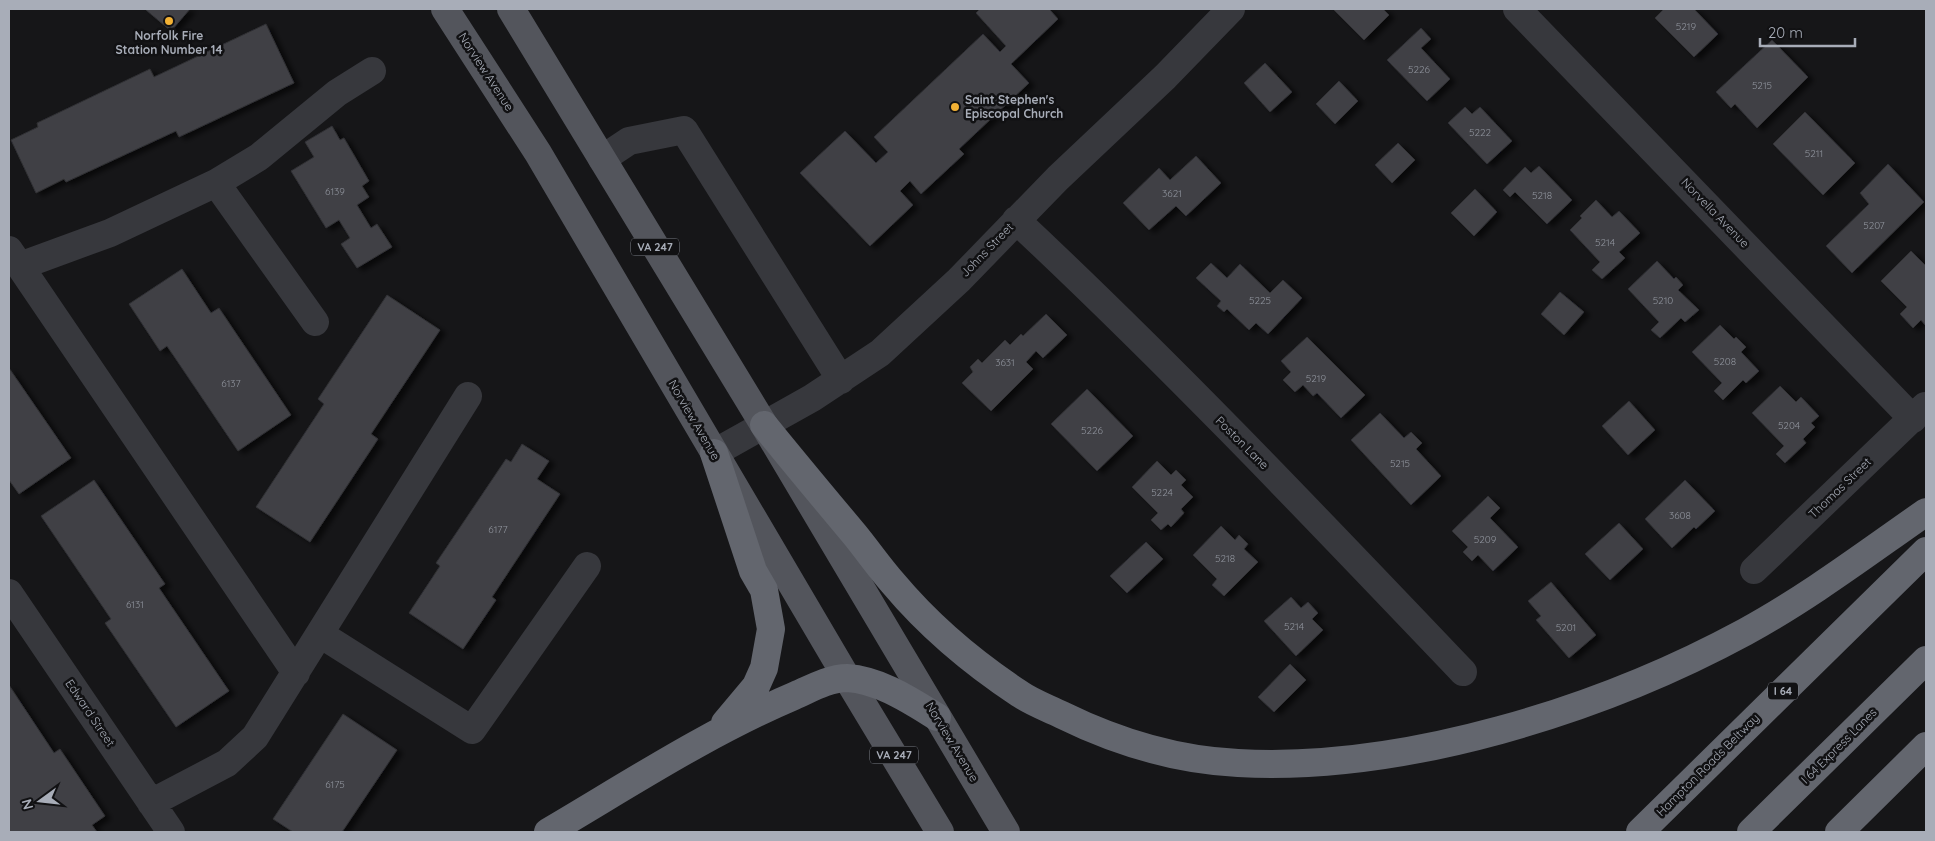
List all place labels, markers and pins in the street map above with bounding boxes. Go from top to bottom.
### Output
marker: Norfolk Fire Station Number 14 [163,15,175,27]
place label: Norfolk Fire Station Number 14 [115,28,223,57]
place label: Saint Stephen's Episcopal Church [965,92,1063,121]
marker: Saint Stephen's Episcopal Church [949,101,961,113]

